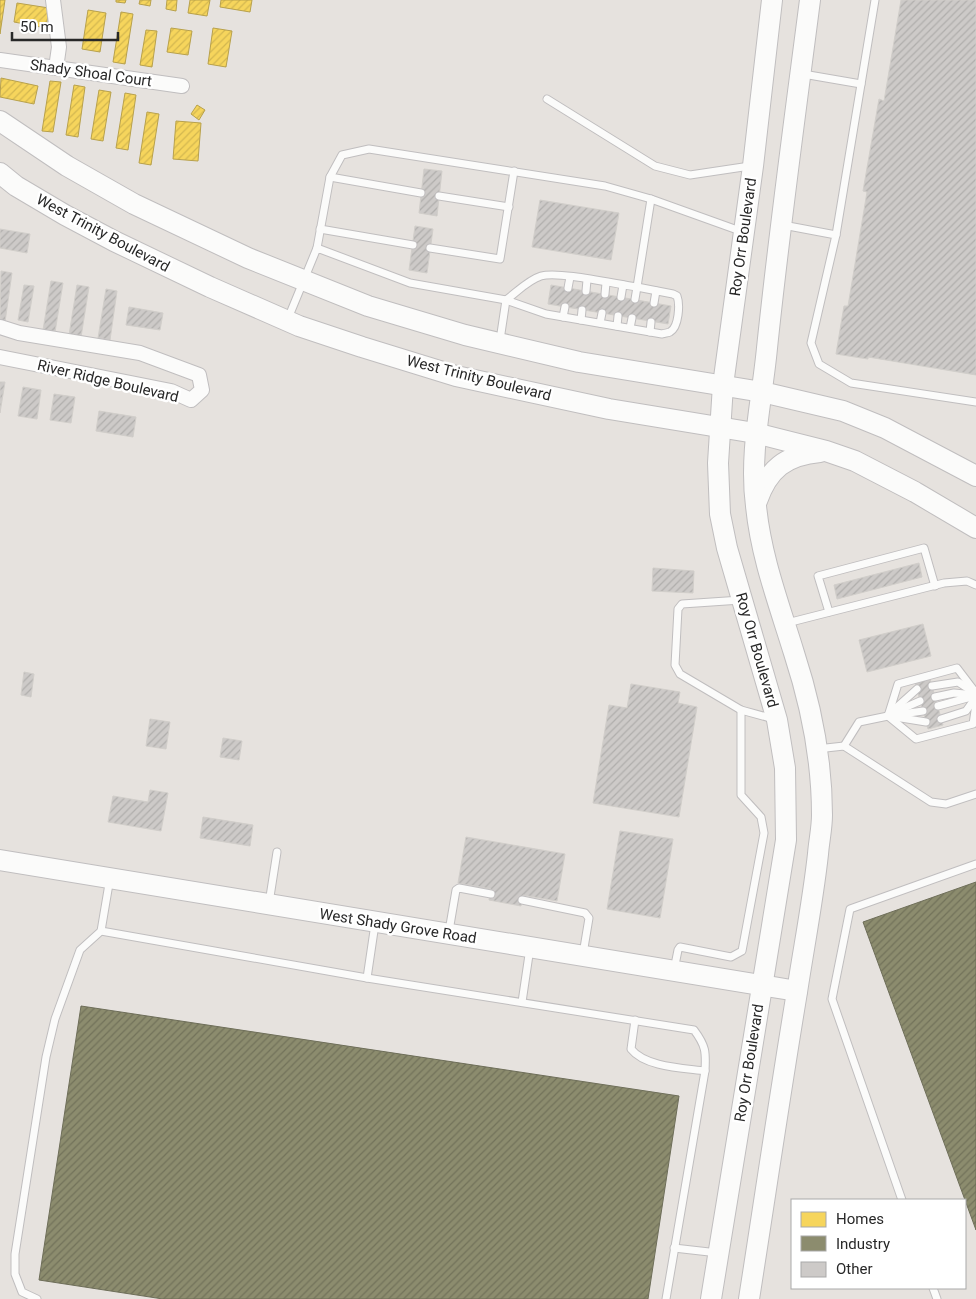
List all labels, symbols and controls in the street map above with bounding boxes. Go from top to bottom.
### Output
scale bar [12,10,119,42]
text: 50 m [20,18,54,36]
street label: Shady Shoal Court [29,56,153,90]
street label: Roy Orr Boulevard [726,177,760,297]
street label: West Trinity Boulevard [33,190,173,276]
street label: West Trinity Boulevard [405,351,553,405]
street label: River Ridge Boulevard [35,356,181,406]
street label: Roy Orr Boulevard [732,590,782,710]
street label: West Shady Grove Road [318,905,478,947]
street label: Roy Orr Boulevard [731,1003,767,1123]
legend [791,1199,966,1289]
text: Homes [836,1210,884,1228]
text: Industry [836,1235,890,1253]
text: Other [836,1260,873,1278]

